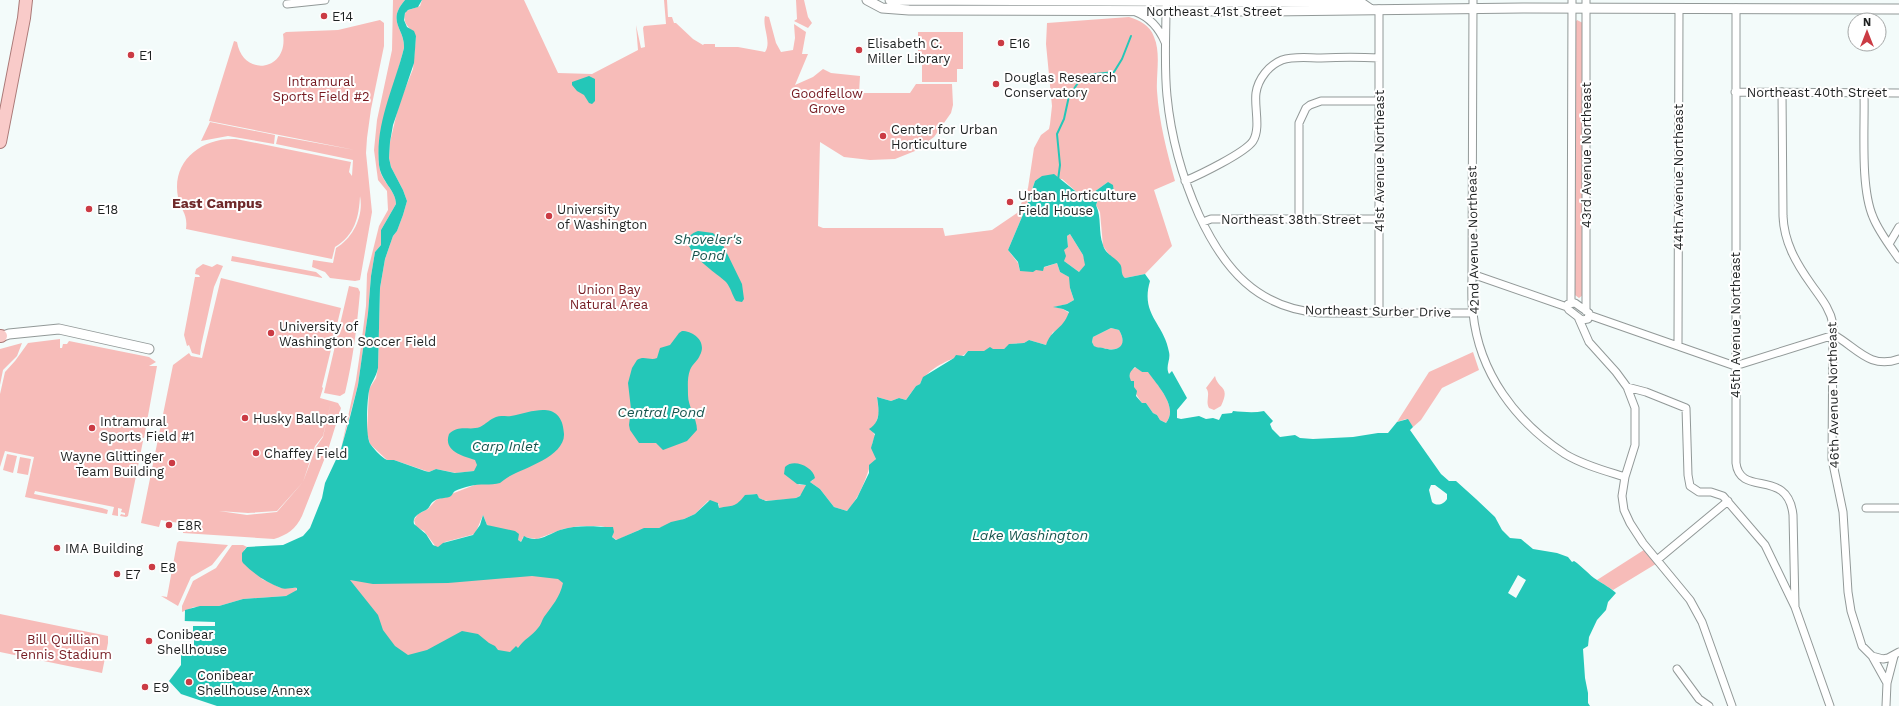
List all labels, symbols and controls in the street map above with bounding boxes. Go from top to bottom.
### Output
street label: Northeast 41st Street [1146,4,1283,19]
place label: E14 [332,9,353,24]
marker: E14 [319,11,329,21]
north arrow [1847,12,1887,52]
text: N [1863,16,1871,29]
place label: Elisabeth C. Miller Library [867,36,951,66]
place label: E16 [1009,36,1030,51]
marker: E16 [996,38,1006,48]
marker: Elisabeth C. Miller Library [854,45,864,55]
place label: E1 [139,48,152,63]
marker: E1 [126,50,136,60]
place label: Douglas Research Conservatory [1004,70,1117,100]
park label: Intramural Sports Field #2 [272,74,370,104]
marker: Douglas Research Conservatory [991,79,1001,89]
street label: 43rd Avenue Northeast [1579,82,1594,228]
street label: Northeast 40th Street [1747,85,1888,100]
park label: Goodfellow Grove [791,86,863,116]
street label: 41st Avenue Northeast [1372,89,1387,232]
street label: 44th Avenue Northeast [1671,103,1686,250]
place label: Center for Urban Horticulture [891,122,998,152]
marker: Center for Urban Horticulture [878,131,888,141]
street label: 42nd Avenue Northeast [1464,165,1482,315]
place label: Urban Horticulture Field House [1018,188,1137,218]
district label: East Campus [172,195,263,211]
marker: Urban Horticulture Field House [1005,197,1015,207]
place label: E18 [97,202,118,217]
place label: University of Washington [557,202,647,232]
marker: E18 [84,204,94,214]
marker: University of Washington [544,211,554,221]
street label: Northeast 38th Street [1221,212,1361,227]
water label: Shoveler's Pond [674,231,742,263]
street label: 45th Avenue Northeast [1728,251,1743,398]
park label: Union Bay Natural Area [570,282,649,312]
street label: Northeast Surber Drive [1305,302,1451,320]
place label: University of Washington Soccer Field [279,319,436,349]
street label: 46th Avenue Northeast [1824,321,1842,468]
marker: University of Washington Soccer Field [266,328,276,338]
water label: Central Pond [617,404,705,420]
place label: Husky Ballpark [253,411,348,426]
marker: Husky Ballpark [240,413,250,423]
place label: Intramural Sports Field #1 [100,414,195,444]
marker: Intramural Sports Field #1 [87,423,97,433]
water label: Carp Inlet [472,438,539,454]
place label: Chaffey Field [264,446,347,461]
marker: Chaffey Field [251,448,261,458]
place label: Wayne Glittinger Team Building [60,449,164,479]
marker: Wayne Glittinger Team Building [167,458,177,468]
place label: E8R [177,518,202,533]
marker: E8R [164,520,174,530]
water label: Lake Washington [972,527,1088,543]
place label: IMA Building [65,541,143,556]
marker: IMA Building [52,543,62,553]
place label: E8 [160,560,176,575]
marker: E8 [147,562,157,572]
place label: E7 [125,567,141,582]
marker: E7 [112,569,122,579]
place label: Conibear Shellhouse [157,627,227,657]
park label: Bill Quillian Tennis Stadium [14,632,112,662]
marker: Conibear Shellhouse [144,636,154,646]
place label: Conibear Shellhouse Annex [197,668,310,698]
marker: Conibear Shellhouse Annex [184,677,194,687]
place label: E9 [153,680,169,695]
marker: E9 [140,682,150,692]

